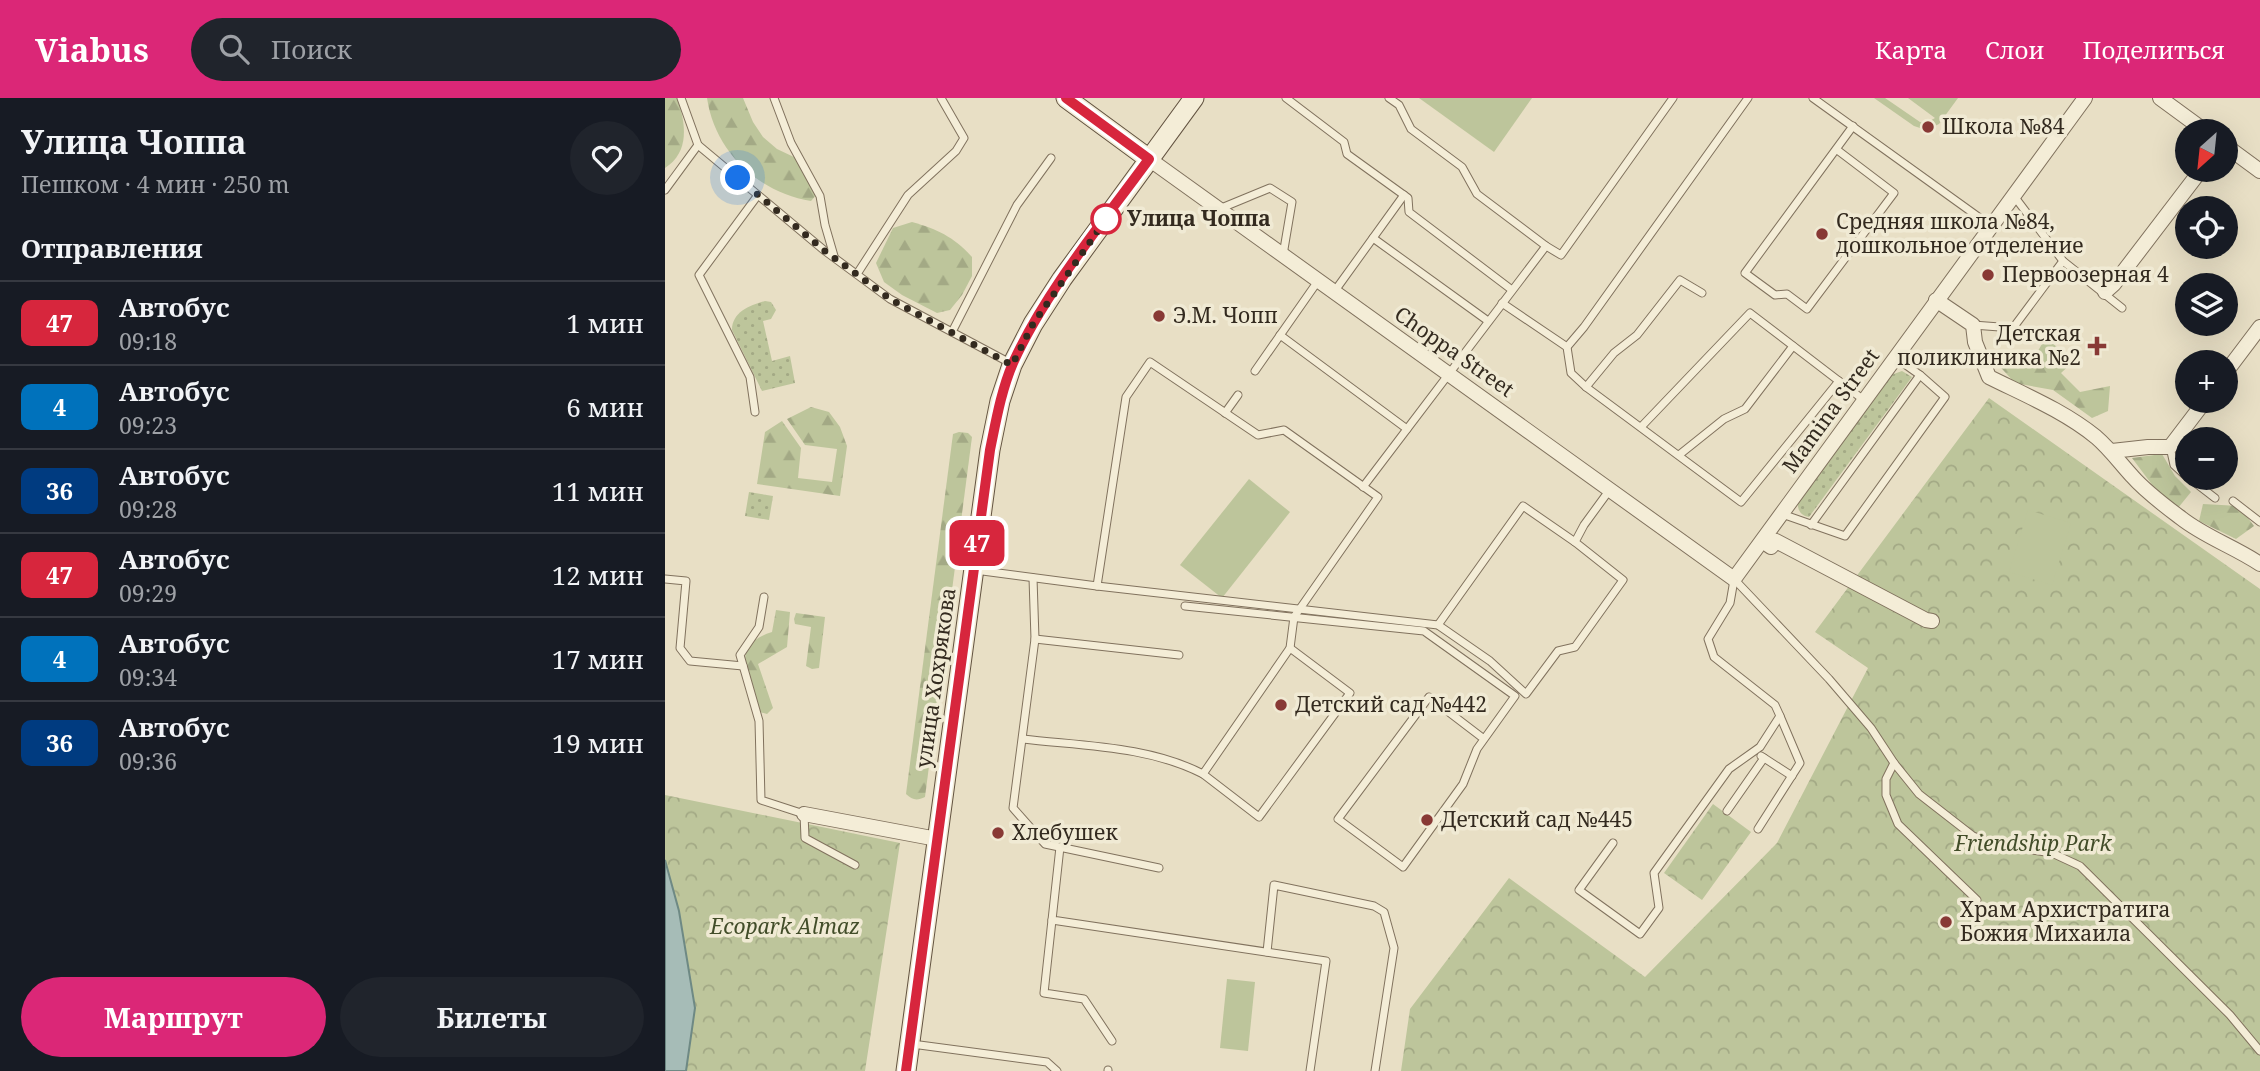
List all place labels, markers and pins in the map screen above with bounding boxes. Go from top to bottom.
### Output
place label: Школа №84 [1942,112,2065,140]
marker: Школа №84 [1920,119,1936,135]
marker: Улица Чоппа [1091,204,1121,234]
place label: Улица Чоппа [1127,204,1271,232]
place label: Средняя школа №84, дошкольное отделение [1836,207,2084,259]
marker: Средняя школа №84, дошкольное отделение [1814,226,1830,242]
place label: Первоозерная 4 [2002,260,2169,288]
marker: Первоозерная 4 [1980,267,1996,283]
place label: Э.М. Чопп [1173,301,1278,329]
marker: Э.М. Чопп [1151,308,1167,324]
place label: Детская поликлиника №2 [1897,319,2081,371]
marker: Детская поликлиника №2 [2087,336,2107,356]
place label: Детский сад №442 [1295,690,1487,718]
marker: Детский сад №442 [1273,697,1289,713]
place label: Детский сад №445 [1441,805,1633,833]
marker: Детский сад №445 [1419,812,1435,828]
place label: Хлебушек [1012,818,1118,846]
marker: Хлебушек [990,825,1006,841]
place label: Храм Архистратига Божия Михаила [1960,895,2171,947]
marker: Храм Архистратига Божия Михаила [1938,914,1954,930]

